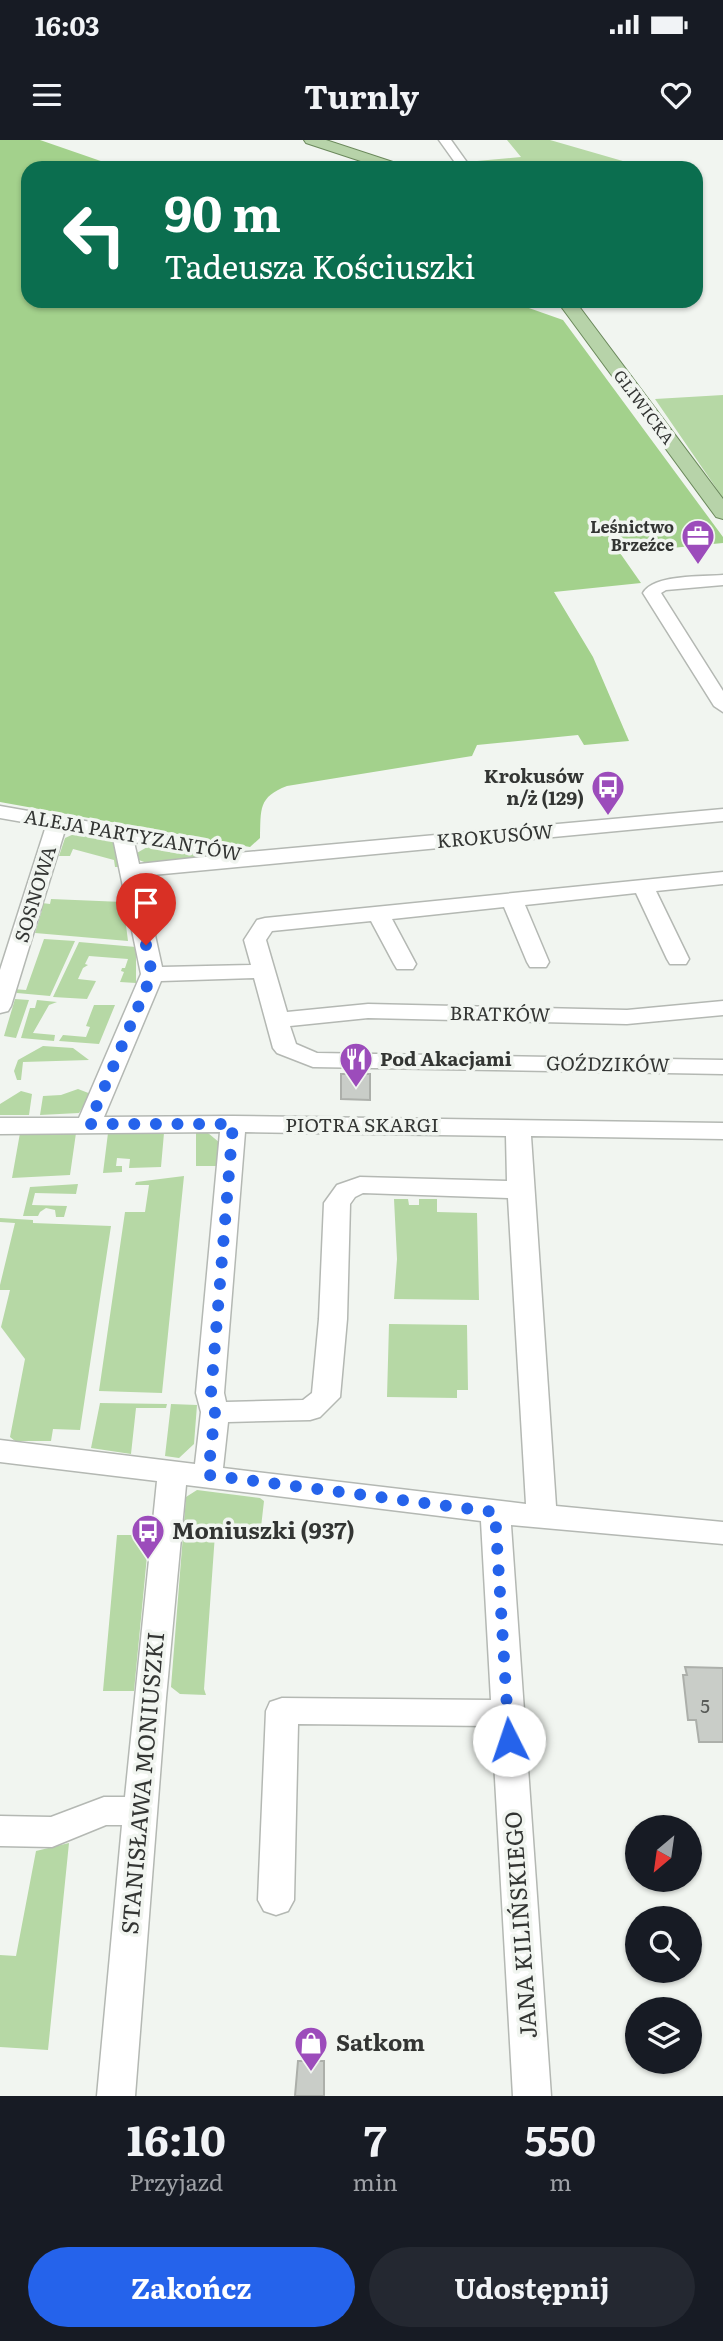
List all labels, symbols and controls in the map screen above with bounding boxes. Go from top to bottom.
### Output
text: 16:03 [35,5,100,44]
text: Turnly [304,71,419,119]
icon: menu [28,76,66,114]
icon: heart [657,76,695,114]
text: 90 m [164,174,281,247]
icon: left [49,189,140,280]
text: Tadeusza Kościuszki [164,241,475,289]
street label: GLIWICKA [609,364,681,449]
place label: Leśnictwo Brzeźce [590,514,674,556]
office icon: Leśnictwo Brzeźce [679,517,717,566]
place label: Krokusów n/ż (129) [484,761,584,811]
bus stop icon: Krokusów n/ż (129) [589,768,627,817]
street label: ALEJA PARTYZANTÓW [22,801,244,867]
street label: KROKUSÓW [435,816,555,854]
street label: SOSNOWA [6,842,62,945]
pin [116,873,176,945]
icon: arrive [127,884,165,922]
street label: BRATKÓW [449,998,551,1028]
restaurant icon: Pod Akacjami [337,1040,375,1089]
place label: Pod Akacjami [380,1044,512,1072]
street label: GOŹDZIKÓW [546,1048,670,1078]
street label: PIOTRA SKARGI [285,1110,439,1138]
bus stop icon: Moniuszki (937) [129,1512,167,1561]
place label: Moniuszki (937) [172,1512,355,1546]
street label: STANISŁAWA MONIUSZKI [111,1630,171,1935]
house number: 5 [700,1691,710,1719]
position arrow [472,1703,546,1777]
street label: JANA KILIŃSKIEGO [494,1810,544,2040]
north arrow [625,1815,702,1892]
map controls [625,1815,702,2074]
button: search [625,1906,702,1983]
button: layers [625,1997,702,2074]
shop icon: Satkom [292,2024,330,2073]
place label: Satkom [336,2024,425,2058]
text: 16:10 [127,2107,226,2169]
text: 7 [364,2107,387,2169]
text: 550 [525,2107,596,2169]
text: Przyjazd [130,2164,223,2198]
text: min [353,2164,398,2198]
text: m [549,2164,572,2198]
button: Zakończ [28,2247,355,2327]
button: Udostępnij [369,2247,695,2327]

